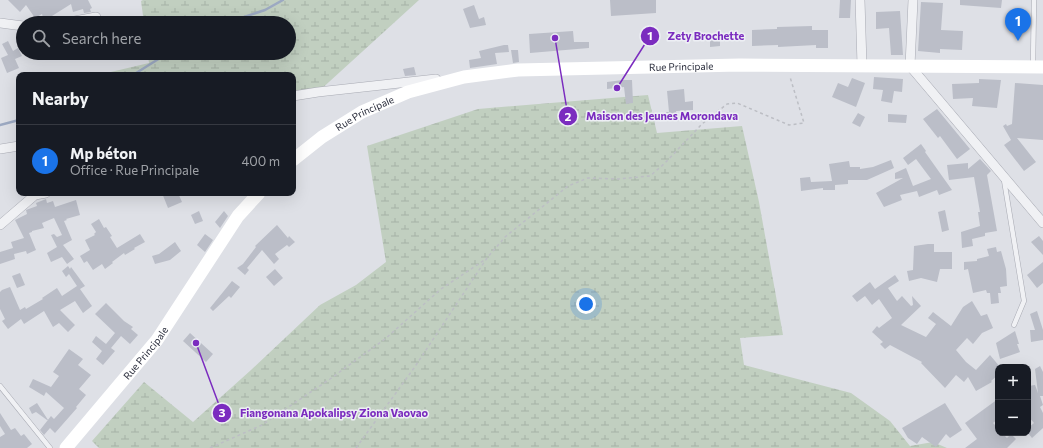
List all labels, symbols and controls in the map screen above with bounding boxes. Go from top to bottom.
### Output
pin: 1 [1005,8,1031,41]
search box [16,16,296,60]
callout: Zety Brochette [640,24,752,47]
icon: search [30,27,52,49]
text: 1 [647,28,653,42]
text: Search here [62,29,141,47]
text: Zety Brochette [668,29,745,42]
street label: Rue Principale [649,60,714,73]
text: Nearby [32,88,89,109]
street label: Rue Principale [333,93,396,133]
callout: Maison des Jeunes Morondava [558,105,746,128]
text: 2 [565,109,572,123]
text: Maison des Jeunes Morondava [586,109,738,123]
text: Mp béton [70,144,137,162]
text: 1 [42,153,48,169]
text: 400 m [241,153,280,169]
text: Office · Rue Principale [70,162,199,178]
your location [576,294,596,314]
street label: Rue Principale [121,324,170,382]
map controls [995,364,1031,436]
button: + [995,364,1031,400]
button: − [995,400,1031,436]
callout: Fiangonana Apokalipsy Ziona Vaovao [212,401,436,424]
text: 3 [219,405,226,419]
text: Fiangonana Apokalipsy Ziona Vaovao [240,406,429,419]

